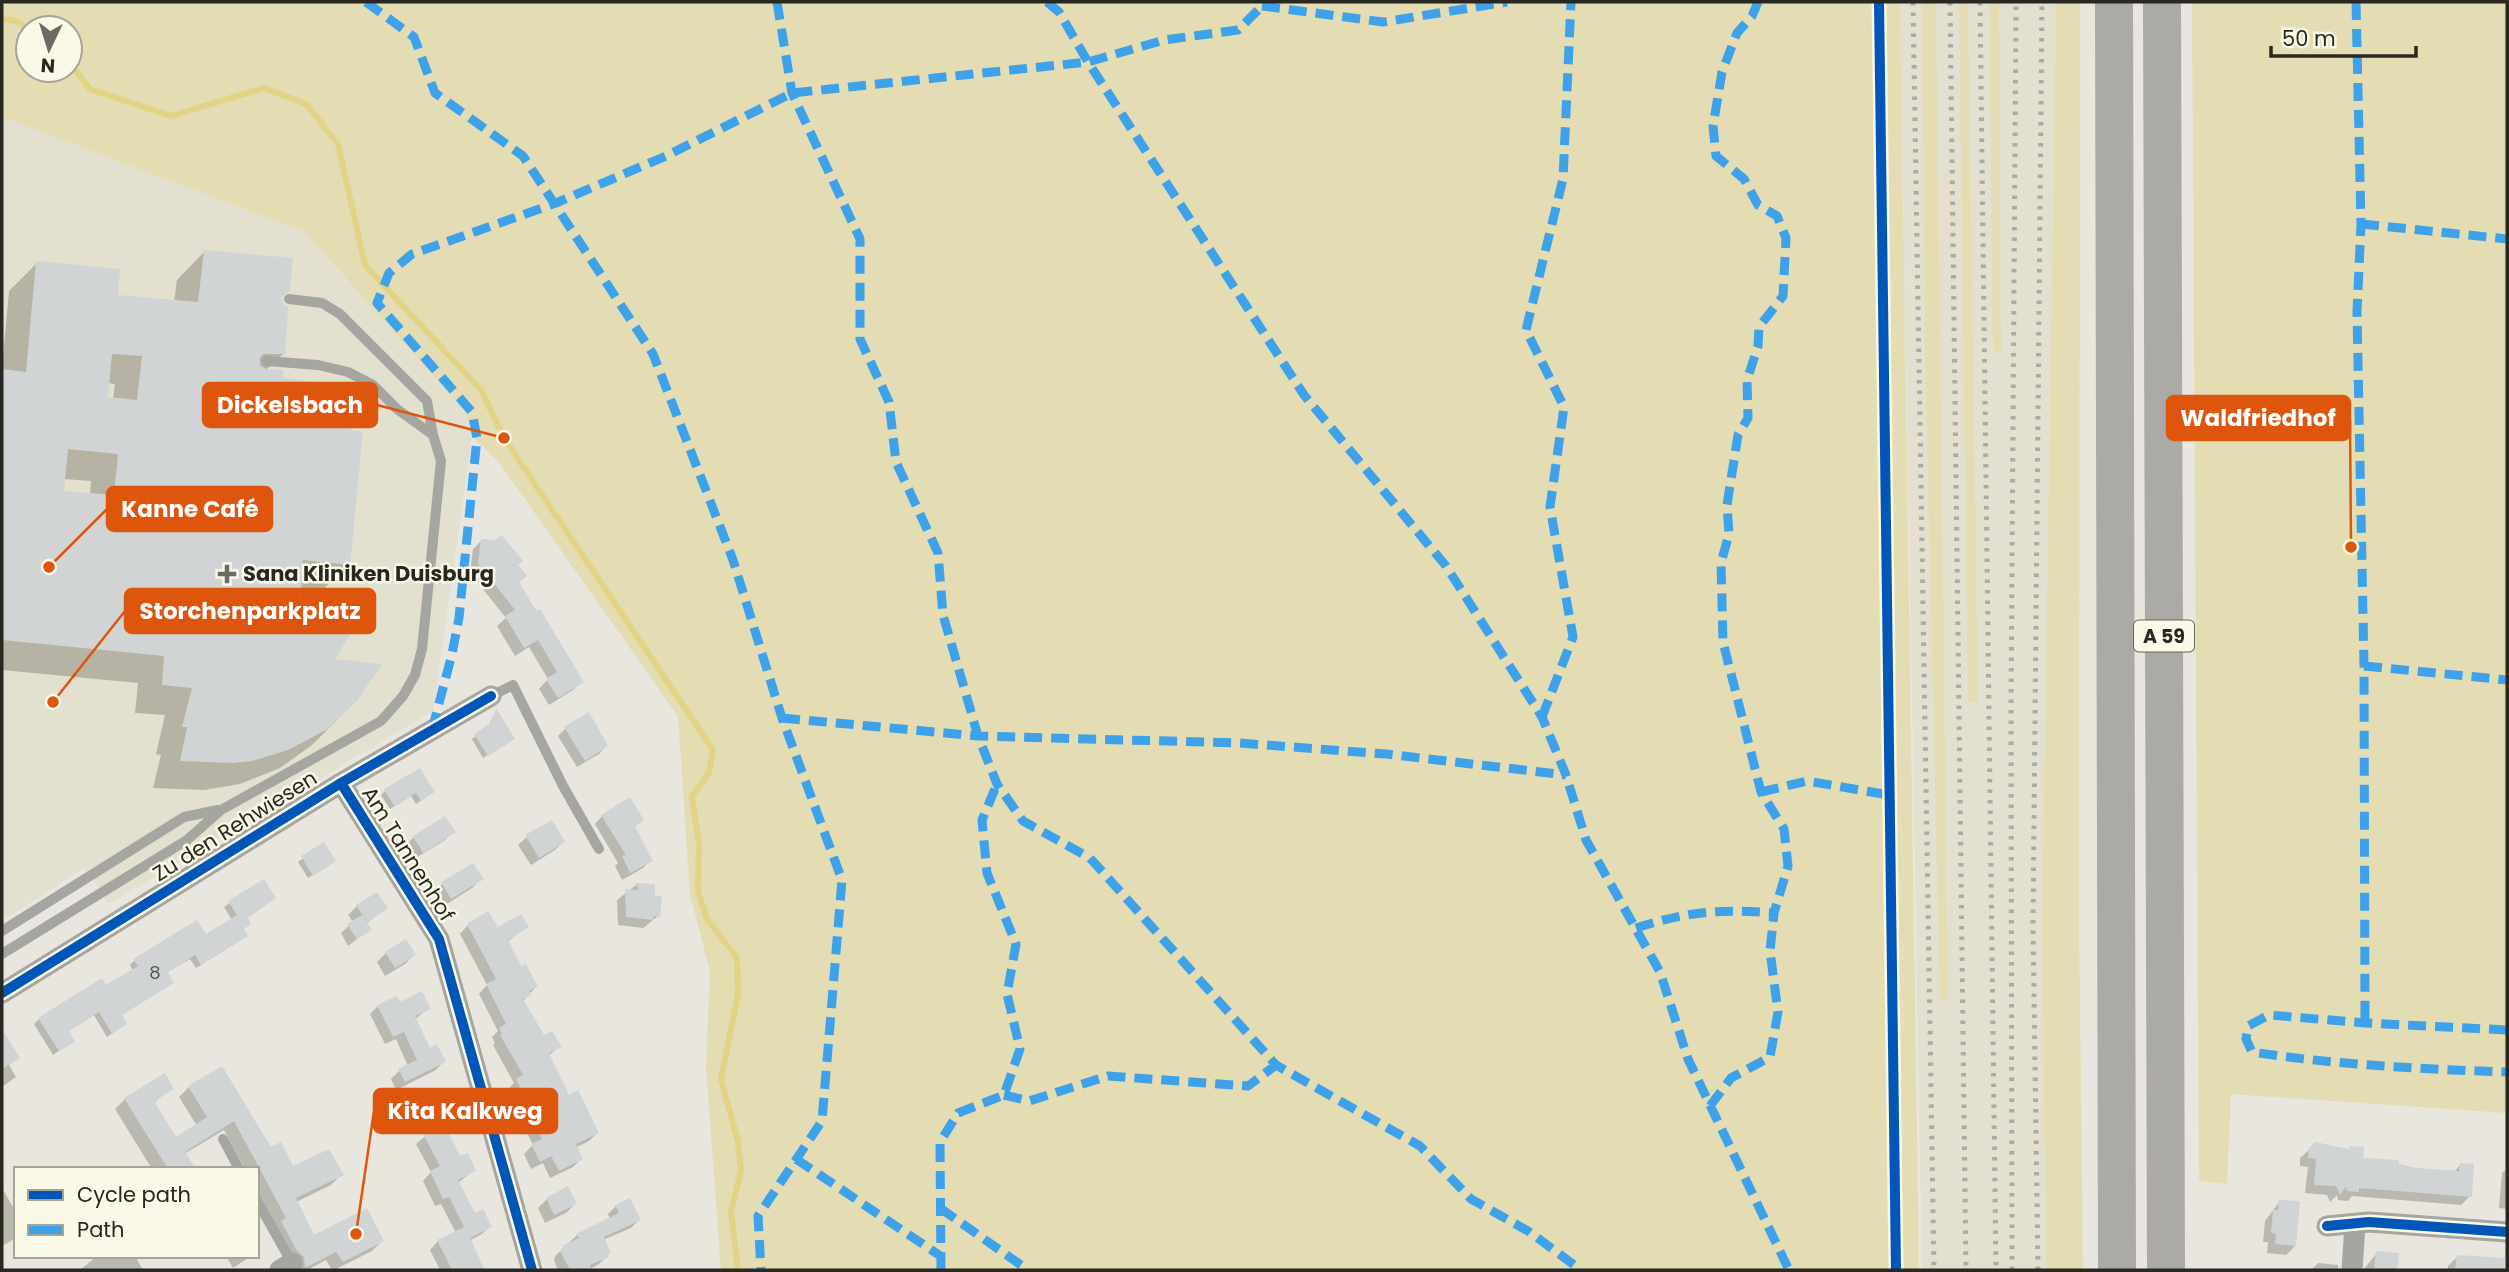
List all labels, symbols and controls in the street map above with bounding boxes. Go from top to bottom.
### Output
north arrow [14,14,84,84]
scale bar [2271,14,2416,58]
text: 50 m [2282,24,2336,53]
text: N [40,51,56,79]
callout: Dickelsbach [203,383,377,427]
text: Dickelsbach [217,389,363,421]
callout: Waldfriedhof [2167,396,2350,440]
text: Waldfriedhof [2180,402,2336,434]
callout: Kanne Café [107,487,272,531]
text: Kanne Café [121,493,259,525]
place label: Sana Kliniken Duisburg [243,559,494,588]
marker: Sana Kliniken Duisburg [217,564,237,584]
callout: Storchenparkplatz [125,589,375,633]
text: Storchenparkplatz [139,595,361,627]
road number: A 59 [2134,621,2194,652]
street label: Zu den Rehwiesen [147,763,322,888]
street label: Am Tannenhof [355,781,462,927]
house number: 8 [149,960,161,985]
callout: Kita Kalkweg [374,1089,557,1133]
text: Kita Kalkweg [388,1095,543,1127]
legend [14,1167,259,1258]
text: Cycle path [77,1180,191,1209]
text: Path [77,1215,124,1244]

